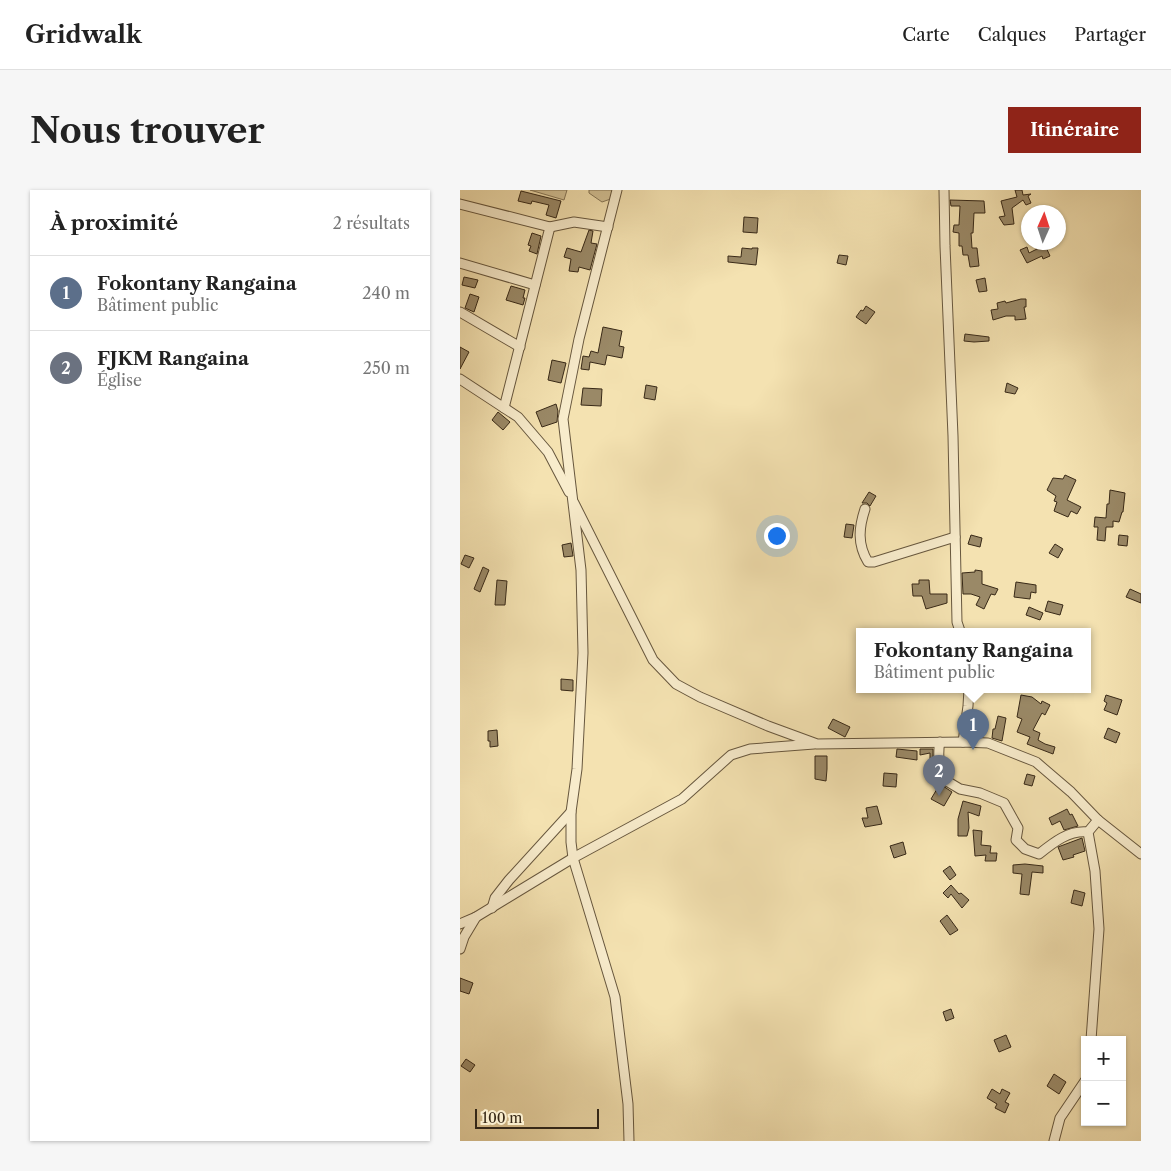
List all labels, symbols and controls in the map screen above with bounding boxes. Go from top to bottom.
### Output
text: Gridwalk [25,20,142,49]
text: Carte [902,24,950,46]
text: Calques [978,24,1046,46]
text: Partager [1074,24,1146,46]
button: Itinéraire [1008,107,1141,153]
text: Nous trouver [30,109,265,152]
north arrow [1021,205,1066,250]
text: À proximité [50,210,178,235]
text: 2 résultats [333,213,410,233]
text: Fokontany Rangaina [97,272,297,295]
text: 1 [62,283,70,303]
text: 240 m [362,283,410,303]
text: Bâtiment public [97,295,218,315]
text: FJKM Rangaina [97,347,249,370]
text: 2 [61,358,71,378]
text: 250 m [363,358,410,378]
text: Église [97,370,142,390]
your location [764,523,790,549]
popup [856,628,1091,693]
text: Fokontany Rangaina [874,639,1073,662]
text: Bâtiment public [874,662,995,682]
pin: 1 [957,709,989,750]
pin: 2 [923,755,955,796]
map controls [1081,1036,1126,1126]
button: + [1081,1036,1126,1081]
button: − [1081,1081,1126,1126]
scale bar [475,1106,599,1129]
text: 100 m [482,1109,522,1127]

